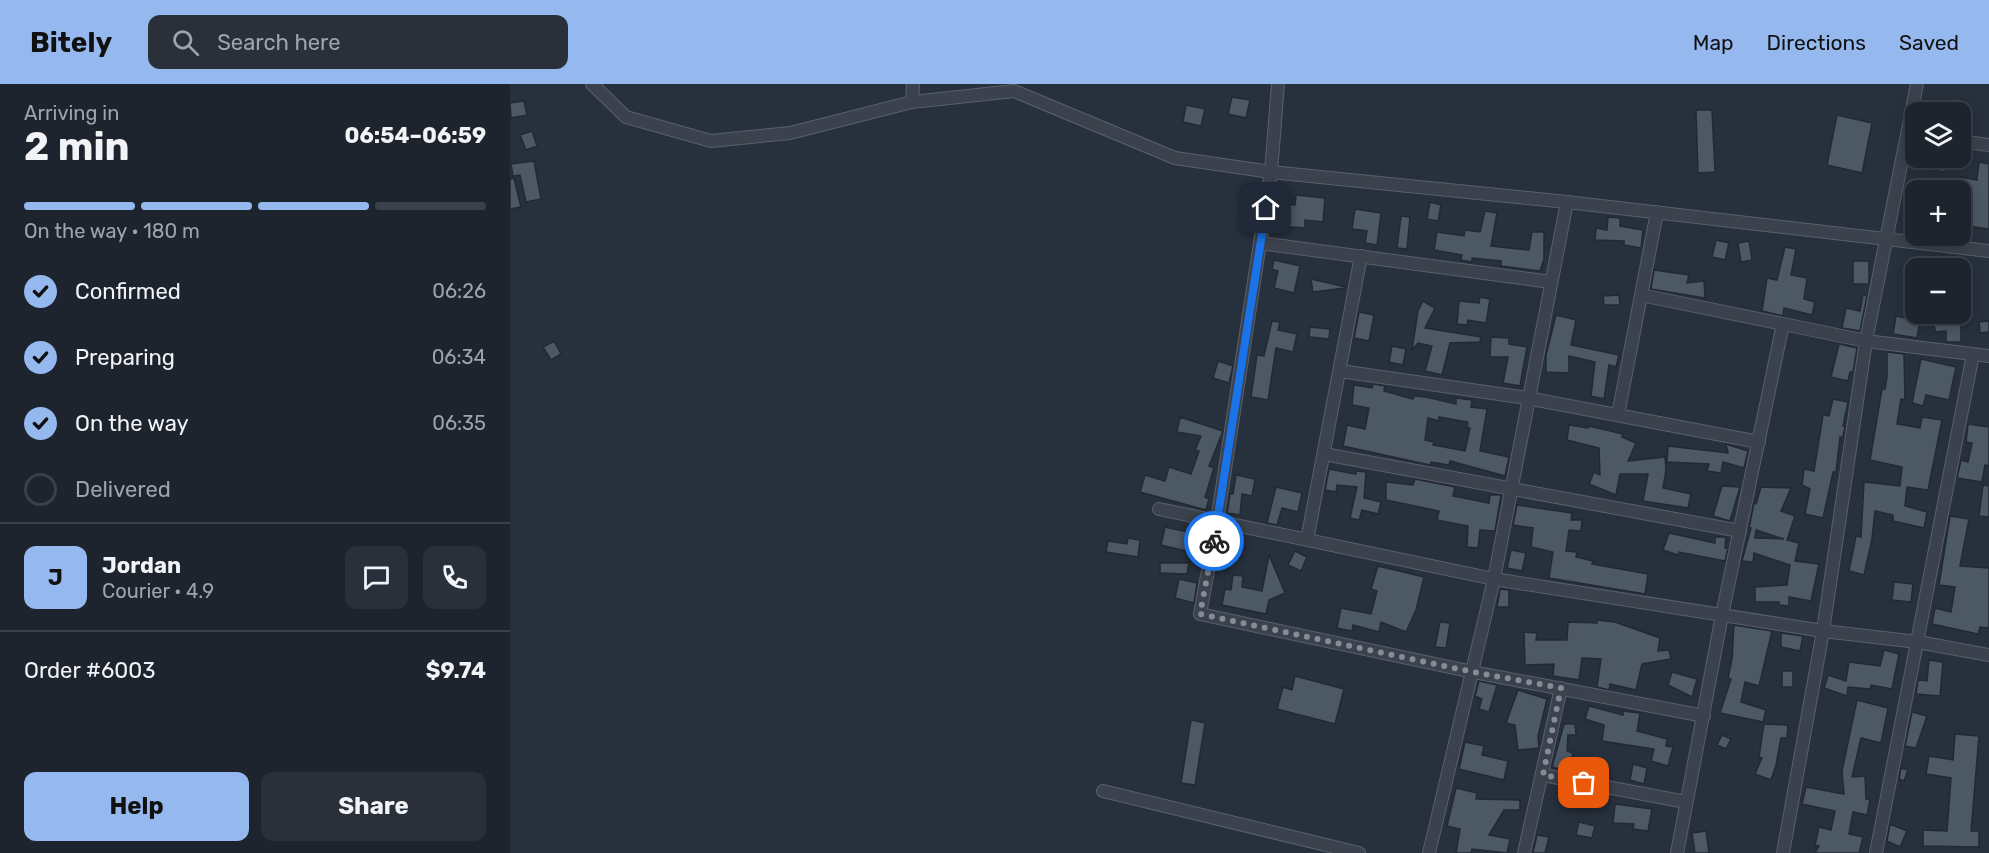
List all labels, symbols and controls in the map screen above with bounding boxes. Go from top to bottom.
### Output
search box [148,15,568,69]
text: Bitely [30,26,112,59]
icon: search [169,26,202,59]
text: Search here [217,29,341,56]
text: Map [1693,30,1734,55]
text: Directions [1767,30,1866,55]
text: Saved [1899,30,1959,55]
text: Arriving in [24,101,119,125]
map controls [1905,102,1971,324]
button: layers [1905,102,1971,168]
text: 06:54–06:59 [345,122,486,149]
text: 2 min [24,124,130,170]
button: + [1905,180,1971,246]
pin [1240,182,1291,233]
icon: home [1249,191,1282,224]
text: On the way · 180 m [24,219,200,243]
button: − [1905,258,1971,324]
icon: check [24,275,57,308]
text: Confirmed [75,278,181,305]
text: 06:26 [432,279,486,303]
icon: check [24,341,57,374]
text: Preparing [75,344,175,371]
text: 06:34 [432,345,486,369]
icon: check [24,407,57,440]
text: On the way [75,410,189,437]
text: 06:35 [432,411,486,435]
text: Delivered [75,476,171,503]
courier [1184,511,1244,571]
icon: bike [1198,525,1231,558]
button: chat [345,546,408,609]
button: phone [423,546,486,609]
text: Jordan [102,552,181,579]
text: J [48,564,63,591]
text: Courier · 4.9 [102,579,214,603]
text: Order #6003 [24,657,155,684]
text: $9.74 [426,657,486,684]
pin [1558,757,1609,808]
icon: bag [1567,766,1600,799]
button: Help [24,772,249,841]
button: Share [261,772,486,841]

